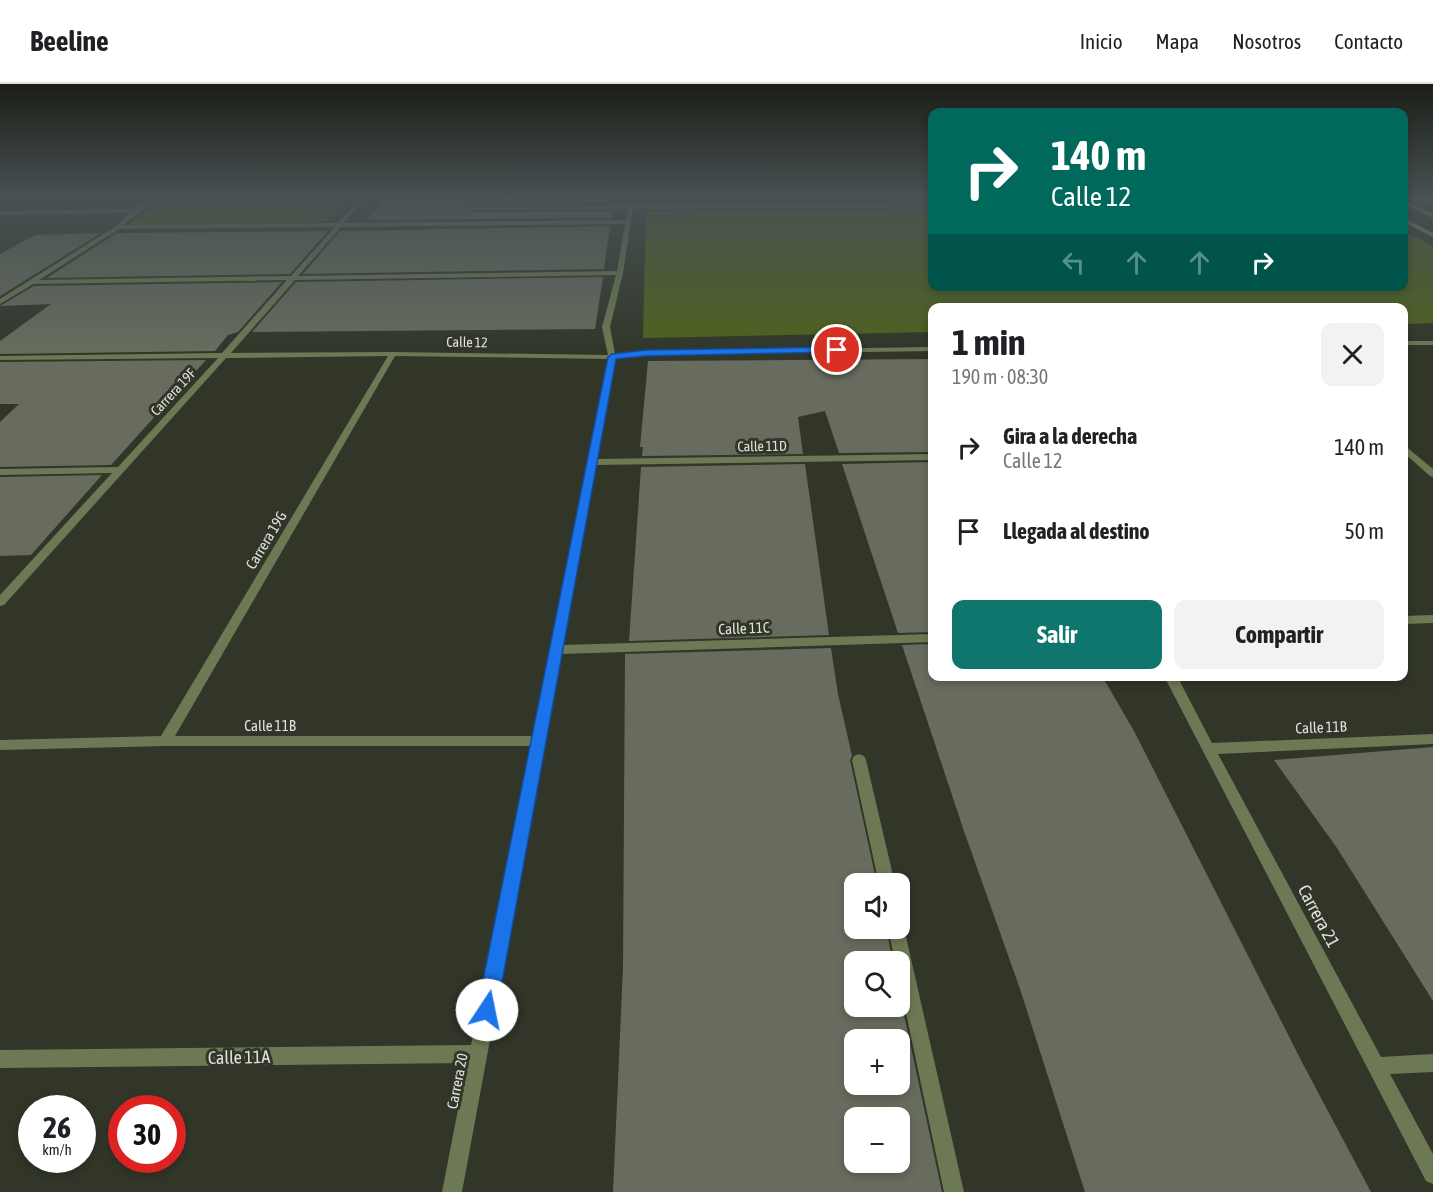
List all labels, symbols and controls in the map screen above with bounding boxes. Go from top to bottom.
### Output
text: Beeline [30,25,109,57]
text: Inicio [1080,29,1123,53]
text: Mapa [1156,29,1199,53]
text: Nosotros [1232,29,1301,53]
text: Contacto [1334,29,1403,53]
text: 140 m [1051,131,1146,179]
icon: right [952,132,1030,210]
text: Calle 12 [1051,181,1131,212]
icon: left [1057,246,1090,279]
icon: ahead [1120,246,1153,279]
icon: ahead [1183,246,1216,279]
icon: right [1246,246,1279,279]
text: 1 min [952,321,1026,363]
button: close [1321,323,1384,386]
pin [811,324,862,375]
icon: arrive [820,333,853,366]
street label: Calle 12 [446,334,488,350]
street label: Carrera 19F [147,365,199,419]
text: 190 m · 08:30 [952,365,1048,388]
text: Gira a la derecha [1003,423,1137,449]
icon: right [952,431,985,464]
text: 140 m [1334,434,1384,460]
street label: Calle 11D [737,438,787,454]
text: Calle 12 [1003,449,1062,472]
street label: Carrera 19G [242,508,290,572]
icon: arrive [952,515,985,548]
text: Llegada al destino [1003,518,1150,544]
text: 50 m [1344,518,1384,544]
button: Salir [952,600,1162,669]
button: Compartir [1174,600,1384,669]
street label: Calle 11C [718,619,770,637]
street label: Calle 11B [244,717,296,734]
street label: Calle 11B [1295,718,1347,736]
map controls [844,873,910,1173]
button: sound [844,873,910,939]
street label: Carrera 21 [1294,881,1344,951]
button: search [844,951,910,1017]
position arrow [455,978,519,1042]
button: + [844,1029,910,1095]
street label: Calle 11A [208,1046,270,1068]
street label: Carrera 20 [443,1052,471,1110]
speed limit sign: 30 [108,1095,186,1173]
button: − [844,1107,910,1173]
text: 26 [43,1110,71,1144]
text: km/h [42,1141,72,1158]

